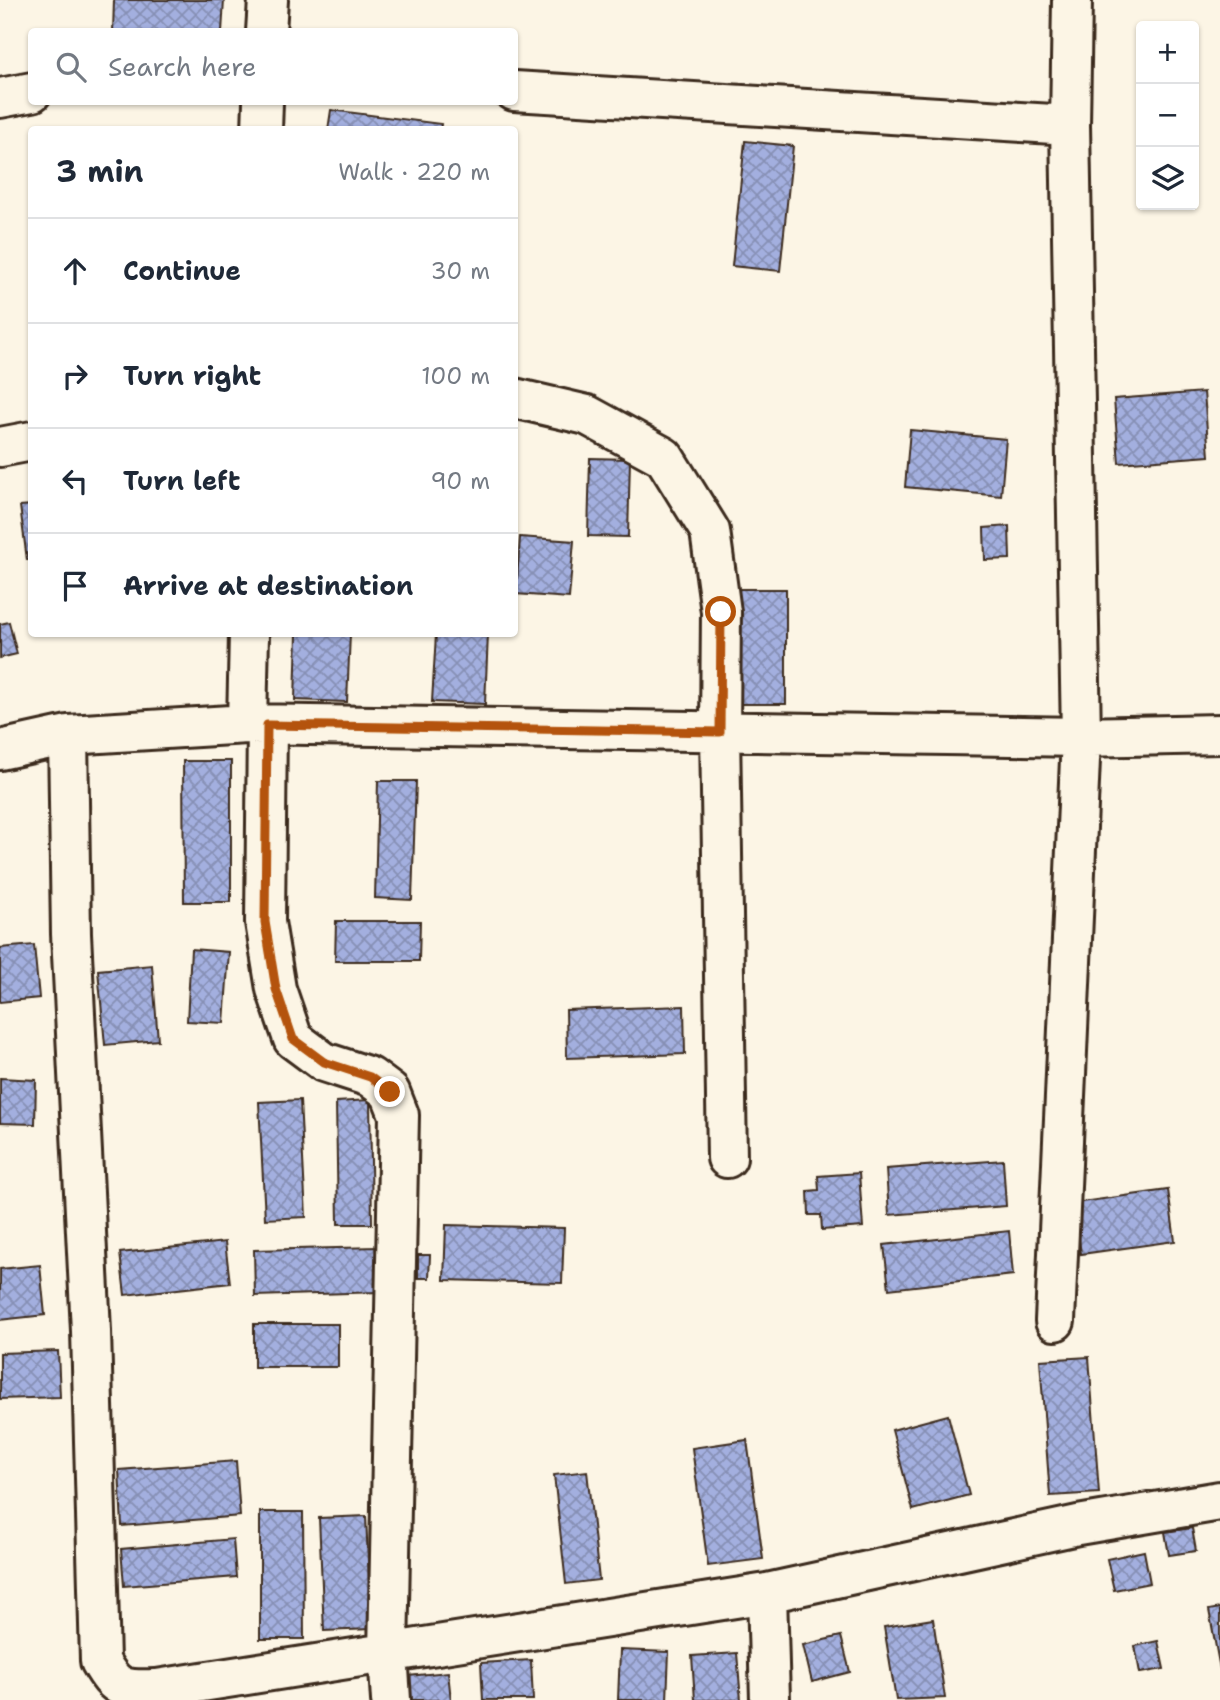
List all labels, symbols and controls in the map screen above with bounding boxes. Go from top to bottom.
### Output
map controls [1136,21,1199,210]
button: + [1136,21,1199,84]
search box [28,28,518,105]
icon: search [52,48,90,86]
text: Search here [108,49,257,84]
button: − [1136,84,1199,147]
button: layers [1136,147,1199,210]
text: 3 min [56,151,143,192]
text: Walk · 220 m [338,157,490,187]
icon: ahead [56,252,94,290]
text: Continue [123,253,241,288]
text: 30 m [431,256,490,286]
icon: right [56,357,94,395]
text: Turn right [123,358,261,393]
text: 100 m [421,361,490,391]
icon: left [56,462,94,500]
text: Turn left [123,463,240,498]
text: 90 m [430,466,490,496]
icon: arrive [56,567,94,605]
text: Arrive at destination [123,568,413,603]
route start [705,596,736,627]
route end [374,1076,405,1107]

